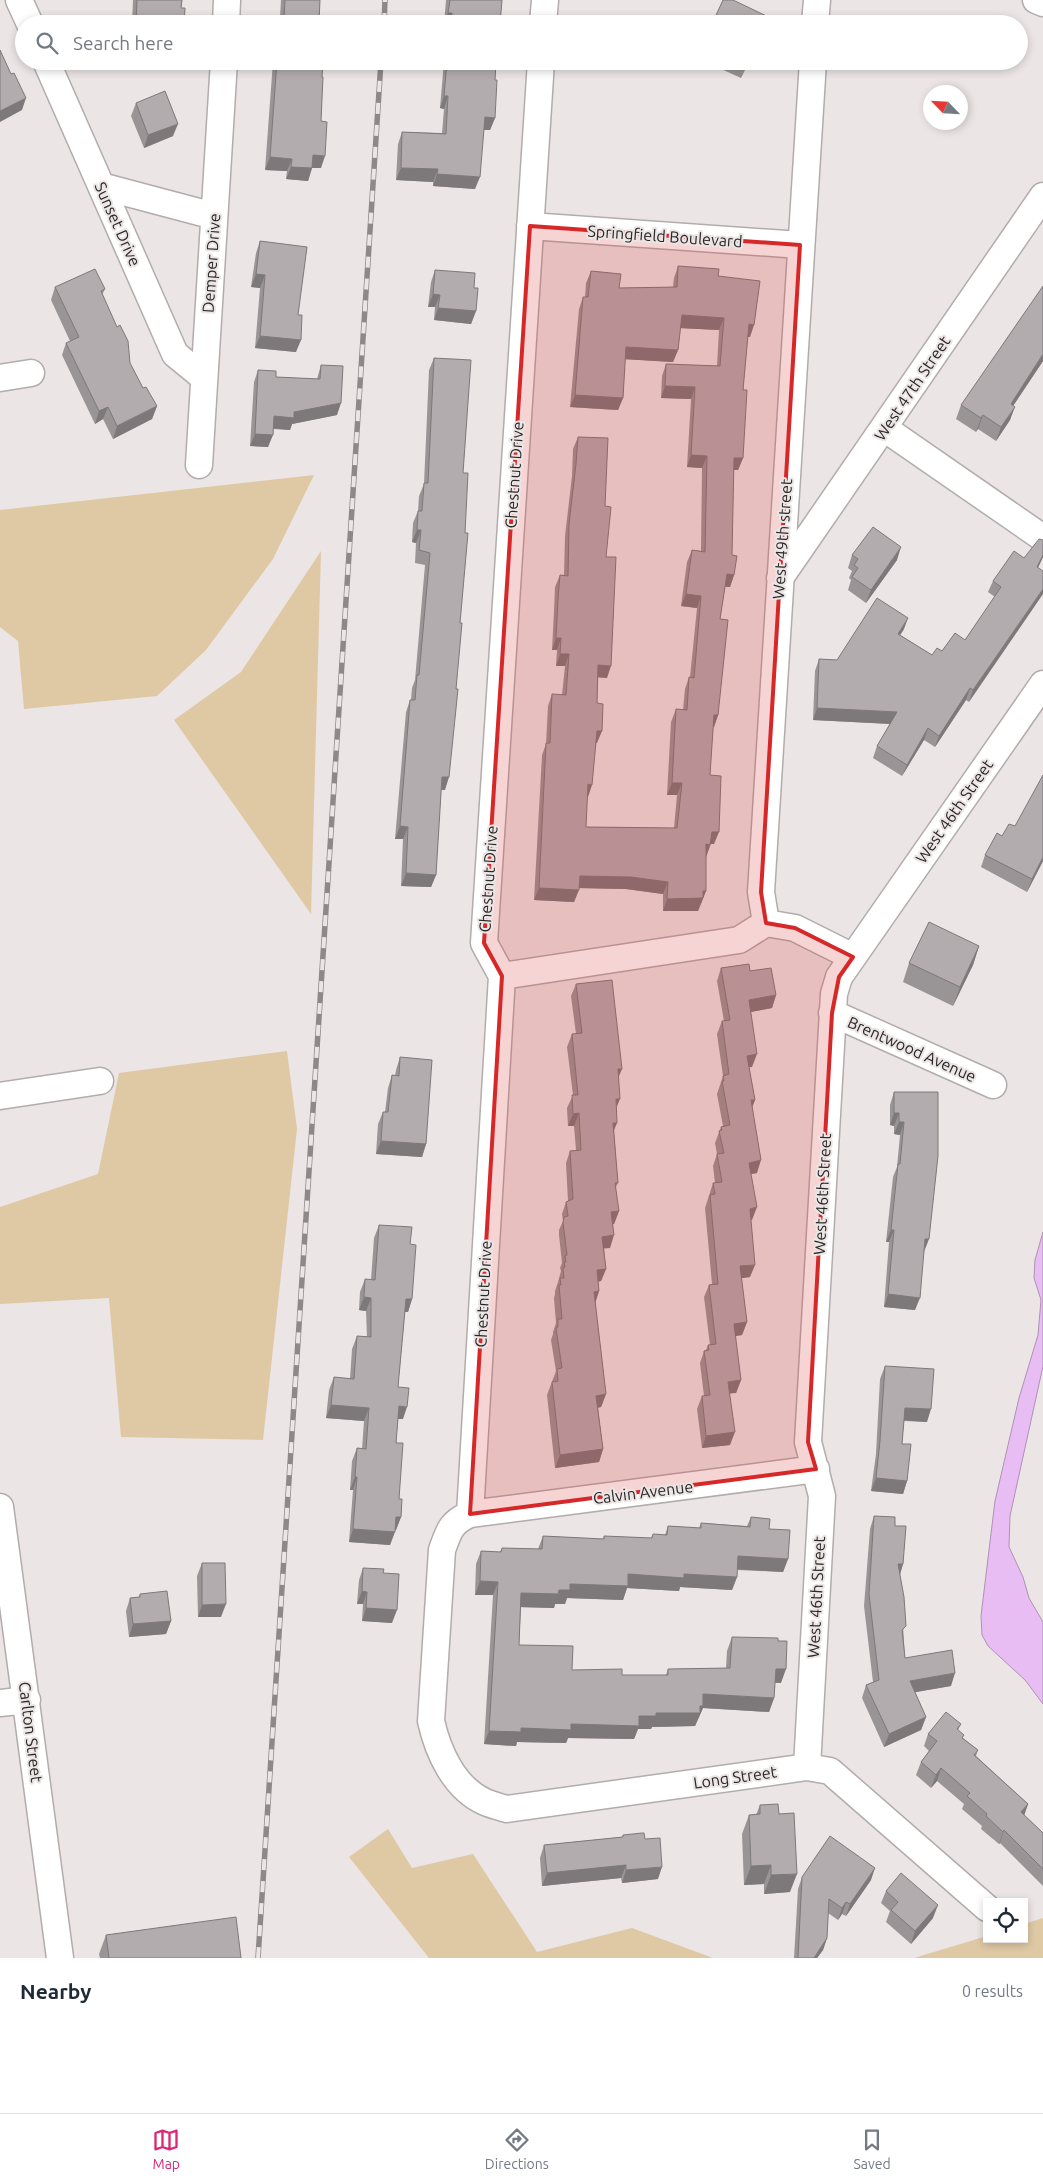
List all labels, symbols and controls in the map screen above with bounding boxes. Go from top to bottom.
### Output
search box [15,15,1028,70]
icon: search [33,29,61,57]
text: Search here [73,32,173,54]
north arrow [923,85,968,130]
street label: Sunset Drive [91,179,145,269]
street label: Demper Drive [199,213,223,313]
street label: Springfield Boulevard [587,222,743,250]
street label: West 47th Street [870,332,954,444]
street label: Chestnut Drive [501,421,527,529]
street label: West 49th street [769,477,795,600]
street label: West 46th Street [912,755,997,866]
street label: Chestnut Drive [475,825,501,933]
street label: Brentwood Avenue [845,1013,979,1085]
street label: West 46th Street [810,1132,834,1255]
street label: Chestnut Drive [471,1240,495,1348]
street label: Calvin Avenue [592,1477,694,1507]
street label: West 46th Street [804,1535,828,1658]
street label: Carlton Street [16,1681,46,1784]
street label: Long Street [692,1762,779,1792]
map controls [983,1898,1028,1943]
button: locate [983,1898,1028,1943]
text: Nearby [20,1979,91,2003]
text: 0 results [962,1982,1023,2000]
tab: Map [152,2126,180,2172]
tab: Directions [485,2126,549,2172]
tab: Saved [853,2126,891,2172]

